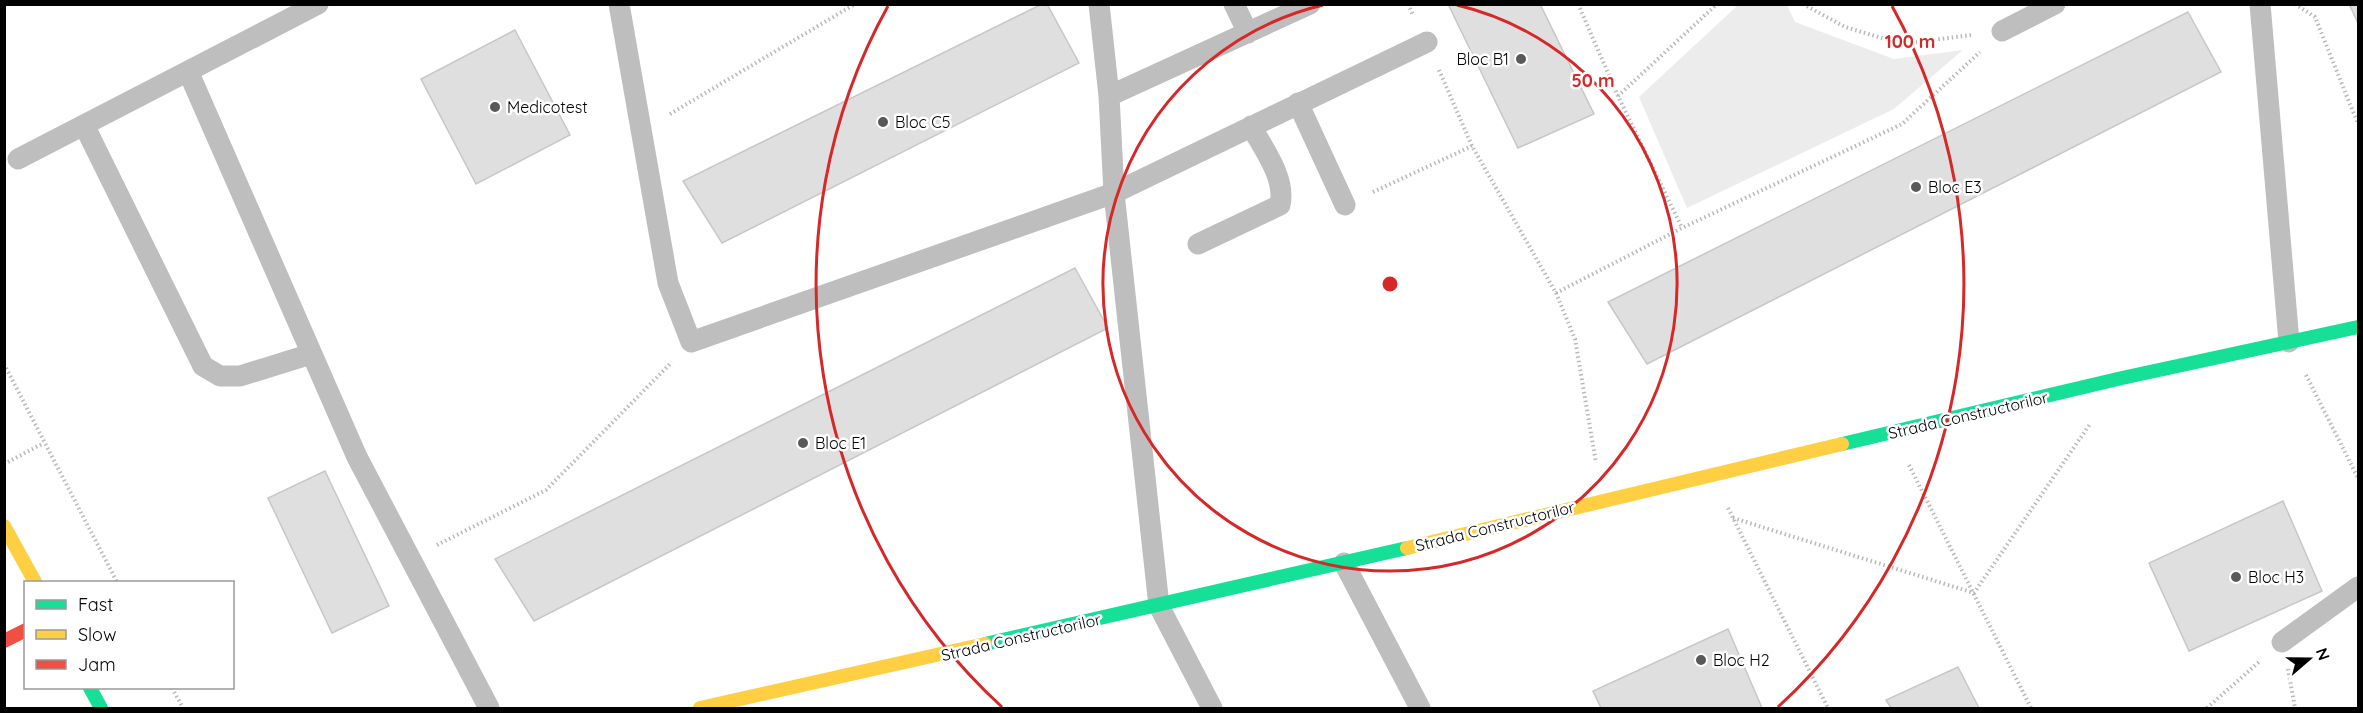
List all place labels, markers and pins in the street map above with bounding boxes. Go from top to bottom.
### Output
place label: Bloc B1 [1456,49,1509,69]
marker: Bloc B1 [1514,52,1528,66]
place label: Medicotest [507,97,588,117]
marker: Medicotest [488,100,502,114]
place label: Bloc C5 [895,112,950,132]
marker: Bloc C5 [876,115,890,129]
place label: Bloc E3 [1928,177,1982,197]
marker: Bloc E3 [1909,180,1923,194]
centre of rings [1380,274,1400,294]
place label: Bloc E1 [815,433,866,453]
marker: Bloc E1 [796,436,810,450]
place label: Bloc H3 [2248,567,2304,587]
marker: Bloc H3 [2229,570,2243,584]
place label: Bloc H2 [1713,650,1770,670]
marker: Bloc H2 [1694,653,1708,667]

